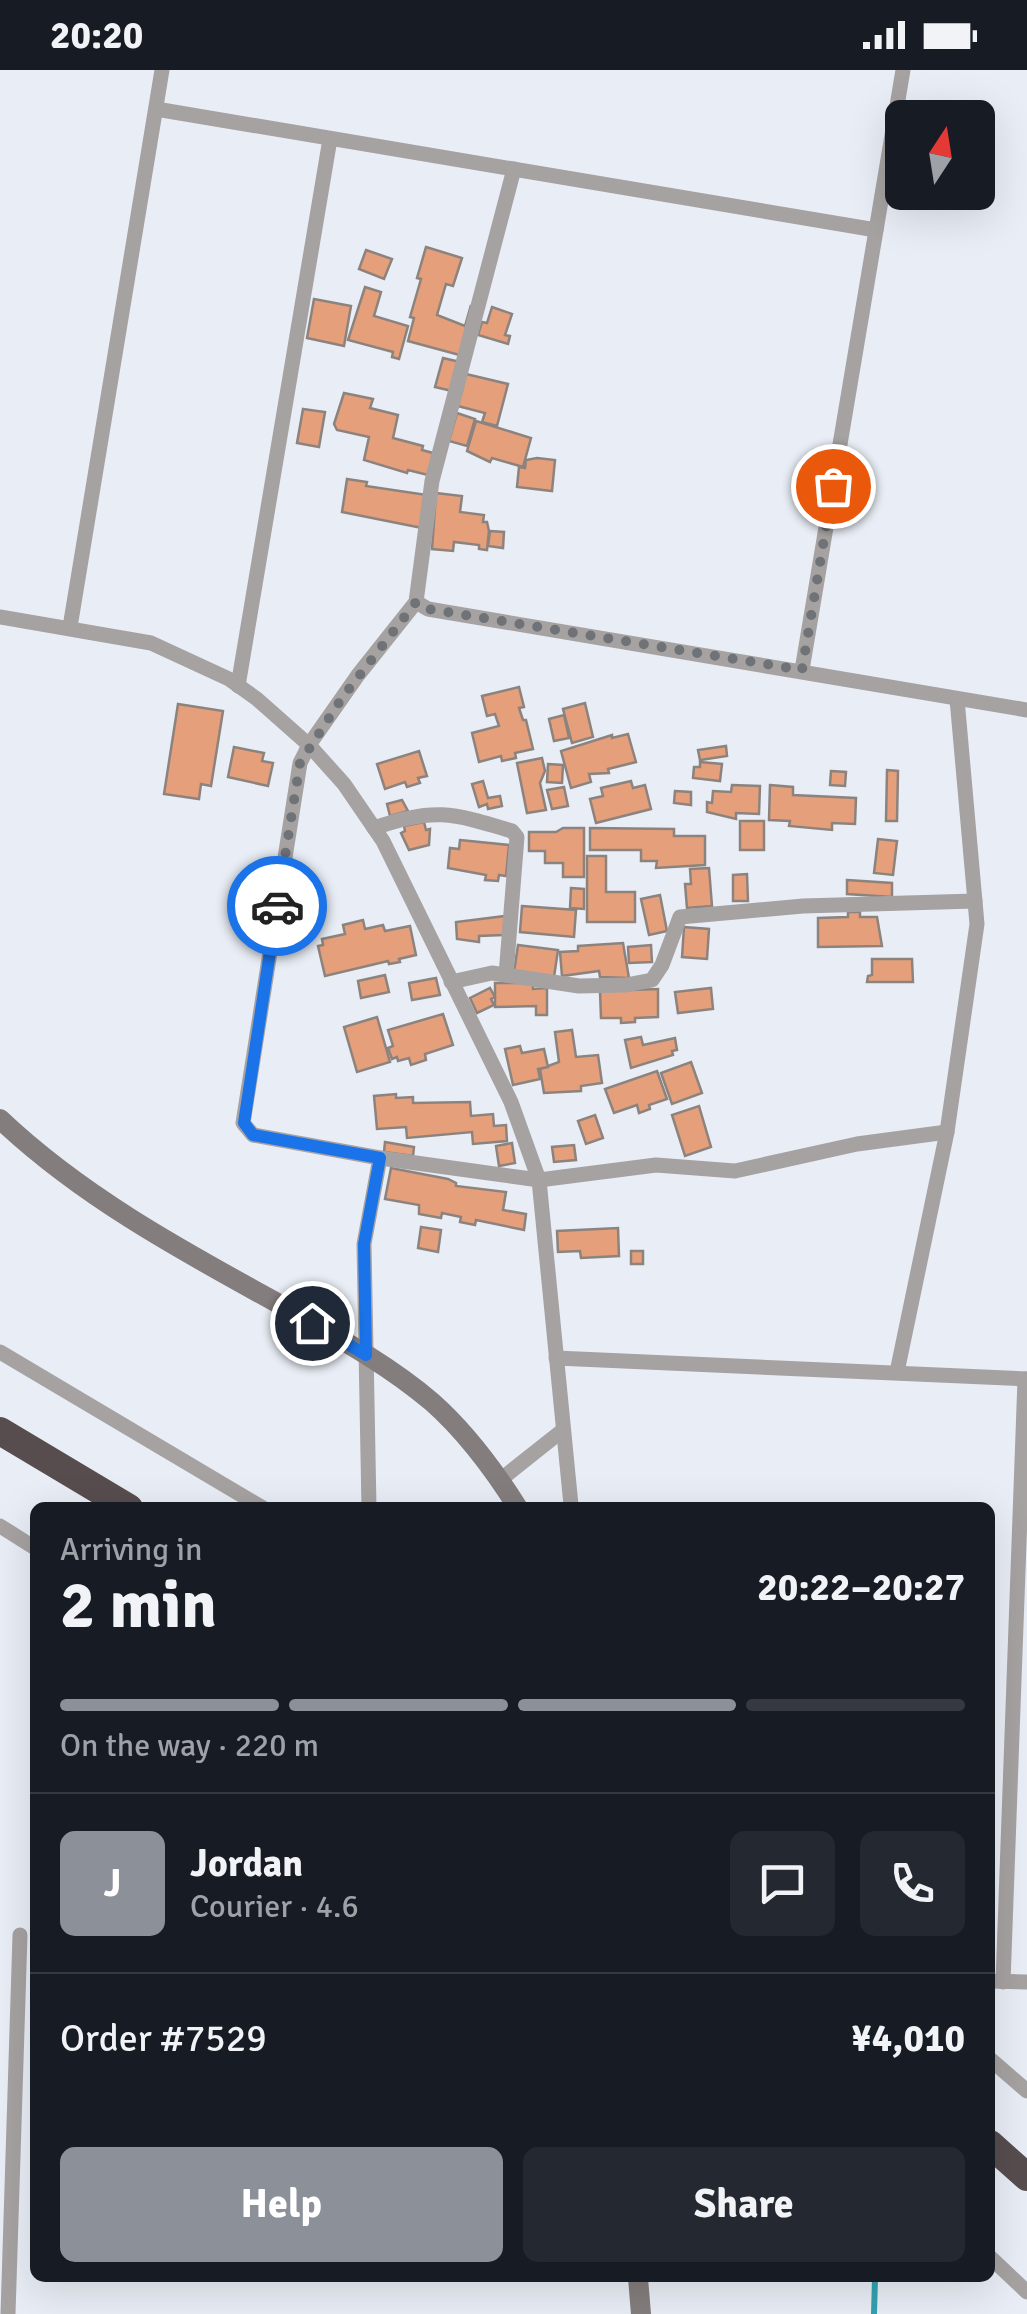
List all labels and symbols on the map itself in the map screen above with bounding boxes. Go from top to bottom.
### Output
north arrow [885,100,995,210]
pin [791,444,876,529]
courier [227,856,327,956]
pin [270,1281,355,1366]

